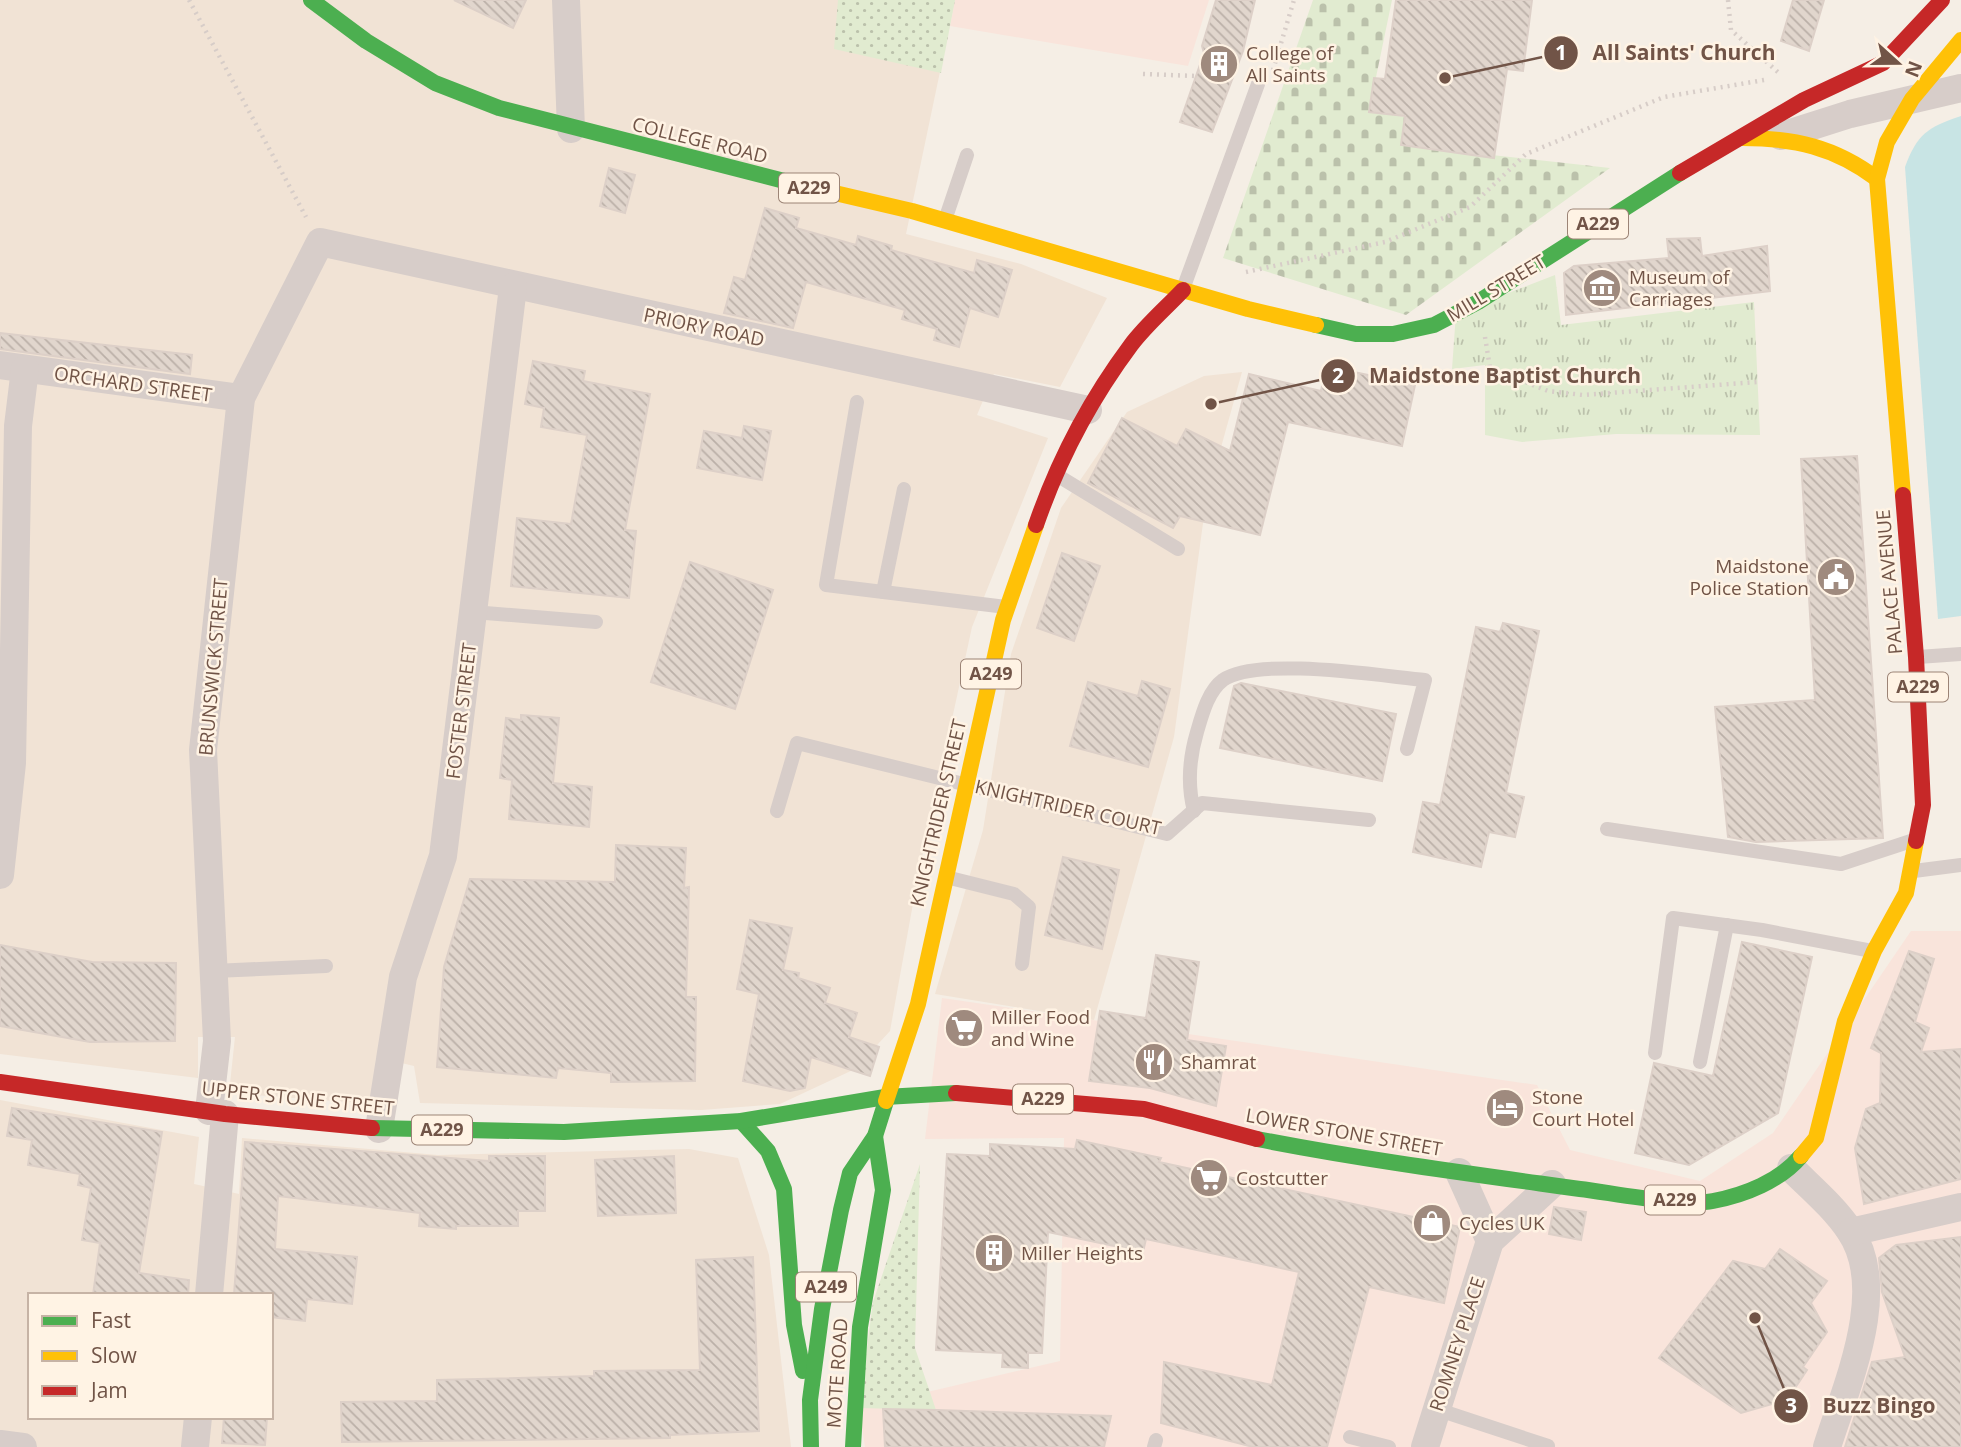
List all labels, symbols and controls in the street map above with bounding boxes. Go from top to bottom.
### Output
north arrow [1863,28,1933,98]
callout: All Saints' Church [1543,32,1789,74]
text: 1 [1555,38,1567,66]
text: All Saints' Church [1593,38,1775,66]
place label: College of All Saints [1246,40,1335,88]
building icon: College of All Saints [1198,43,1240,85]
text: N [1899,57,1929,81]
street label: COLLEGE ROAD [630,111,770,169]
road number: A229 [779,174,839,202]
road number: A229 [1568,210,1628,238]
street label: MILL STREET [1442,248,1551,328]
place label: Museum of Carriages [1629,264,1731,312]
museum icon: Museum of Carriages [1581,267,1623,309]
street label: PRIORY ROAD [641,302,767,352]
callout: Maidstone Baptist Church [1320,355,1655,397]
street label: ORCHARD STREET [52,360,214,408]
text: 2 [1332,361,1344,389]
text: Maidstone Baptist Church [1369,361,1641,389]
street label: PALACE AVENUE [1870,508,1908,656]
place label: Maidstone Police Station [1689,553,1809,601]
public building icon: Maidstone Police Station [1815,556,1857,598]
street label: BRUNSWICK STREET [192,577,234,757]
street label: FOSTER STREET [440,641,482,781]
road number: A249 [961,660,1021,688]
road number: A229 [1888,672,1948,702]
street label: KNIGHTRIDER STREET [904,716,972,909]
street label: KNIGHTRIDER COURT [972,773,1164,841]
place label: Miller Food and Wine [991,1004,1090,1052]
supermarket icon: Miller Food and Wine [943,1007,985,1049]
restaurant icon: Shamrat [1133,1041,1175,1083]
place label: Shamrat [1181,1049,1257,1075]
street label: UPPER STONE STREET [200,1075,396,1121]
road number: A229 [1013,1084,1073,1114]
place label: Stone Court Hotel [1532,1084,1634,1132]
hotel icon: Stone Court Hotel [1484,1087,1526,1129]
street label: LOWER STONE STREET [1244,1102,1445,1162]
road number: A229 [412,1115,472,1144]
supermarket icon: Costcutter [1188,1157,1230,1199]
place label: Costcutter [1236,1165,1328,1191]
road number: A229 [1645,1185,1705,1214]
shop icon: Cycles UK [1411,1202,1453,1244]
place label: Cycles UK [1459,1210,1545,1236]
building icon: Miller Heights [973,1232,1015,1274]
place label: Miller Heights [1021,1240,1143,1266]
road number: A249 [796,1272,856,1302]
street label: ROMNEY PLACE [1423,1273,1491,1415]
legend [28,1293,273,1419]
text: Fast [91,1306,131,1334]
street label: MOTE ROAD [820,1317,854,1429]
text: Slow [91,1341,137,1369]
text: Jam [89,1376,128,1404]
callout: Buzz Bingo [1773,1385,1949,1427]
text: 3 [1785,1391,1797,1419]
text: Buzz Bingo [1822,1391,1936,1419]

